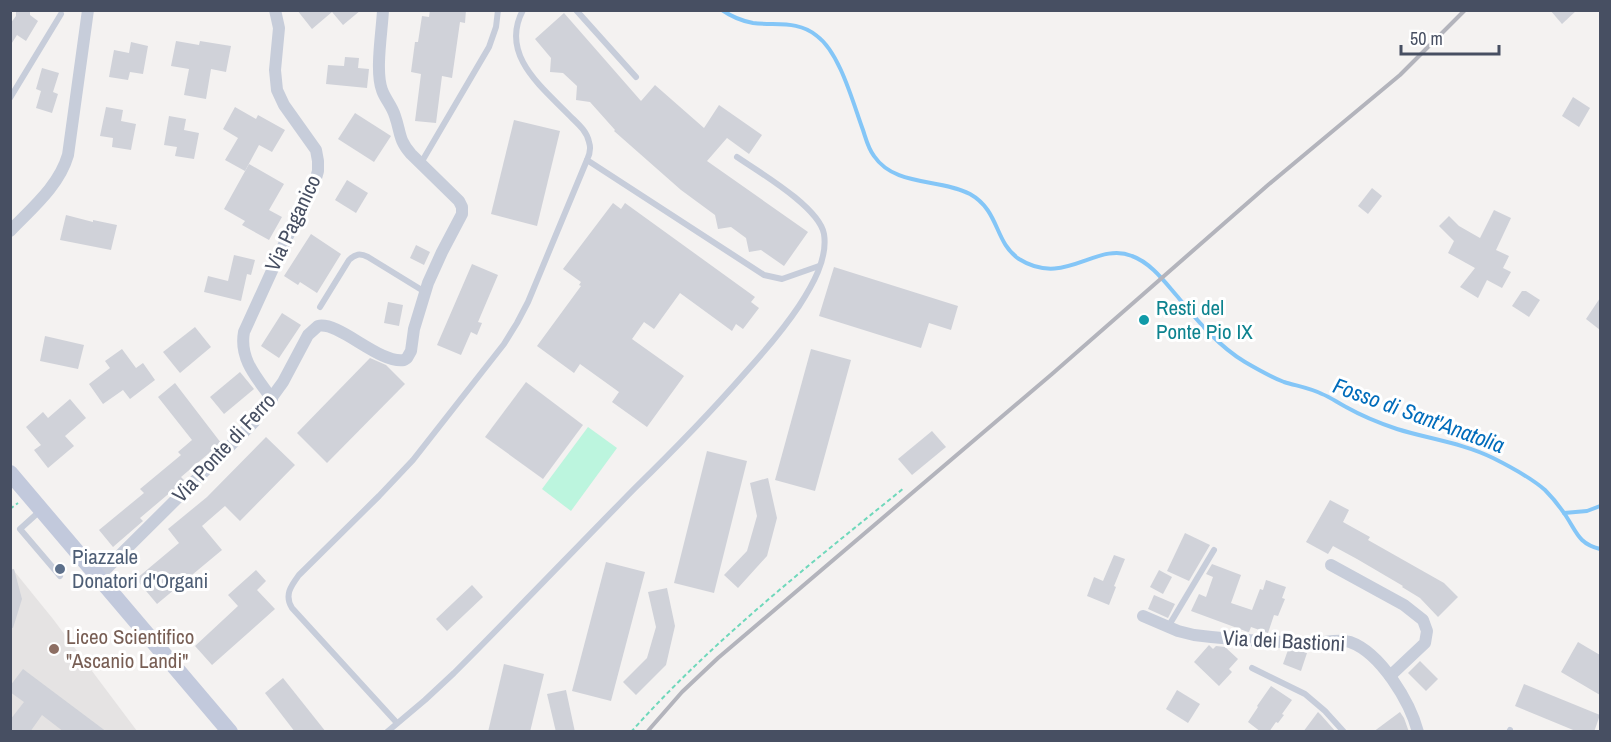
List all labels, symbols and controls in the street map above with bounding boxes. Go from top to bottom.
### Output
scale bar [1401,18,1498,56]
text: 50 m [1410,26,1443,51]
street label: Via Paganico [258,170,327,276]
place label: Resti del Ponte Pio IX [1156,293,1253,346]
marker: Resti del Ponte Pio IX [1137,313,1151,327]
water label: Fosso di Sant'Anatolia [1329,370,1509,460]
street label: Via Ponte di Ferro [165,387,282,509]
place label: Piazzale Donatori d'Organi [72,542,208,595]
marker: Piazzale Donatori d'Organi [53,562,67,576]
place label: Liceo Scientifico "Ascanio Landi" [66,622,194,675]
street label: Via dei Bastioni [1222,623,1346,658]
marker: Liceo Scientifico "Ascanio Landi" [47,642,61,656]

